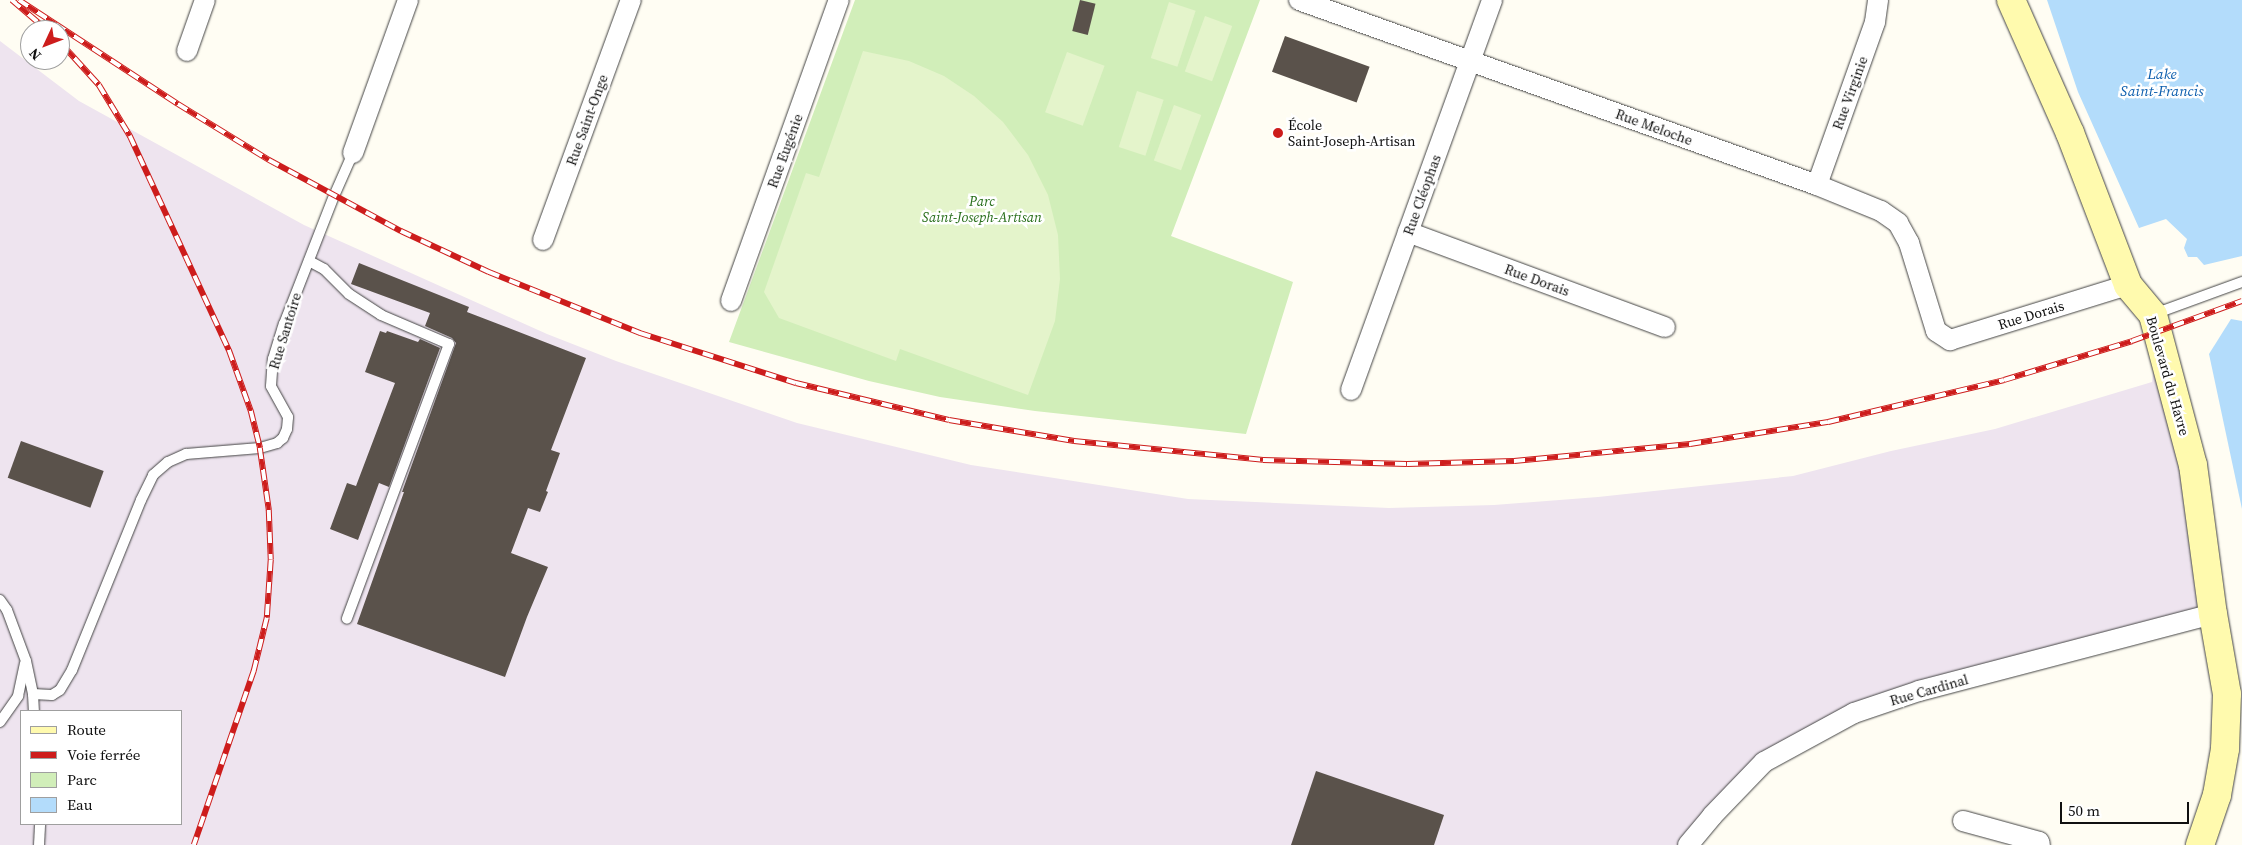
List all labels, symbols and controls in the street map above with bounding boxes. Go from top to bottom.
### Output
north arrow [20,20,70,70]
text: N [24,44,46,65]
street label: Rue Virginie [1829,54,1871,132]
water label: Lake Saint-Francis [2120,64,2204,99]
street label: Rue Saint-Onge [563,72,611,168]
street label: Rue Meloche [1613,105,1695,149]
street label: Rue Eugénie [764,112,806,190]
place label: École Saint-Joseph-Artisan [1288,117,1415,150]
marker: École Saint-Joseph-Artisan [1272,127,1284,139]
street label: Rue Cléophas [1400,152,1444,238]
park label: Parc Saint-Joseph-Artisan [922,193,1042,226]
street label: Rue Dorais [1502,260,1572,300]
street label: Rue Santoire [265,291,305,371]
street label: Rue Dorais [1996,297,2066,333]
street label: Boulevard du Havre [2143,314,2193,438]
street label: Rue Cardinal [1888,671,1970,709]
legend [20,710,182,825]
text: Route [67,719,106,740]
text: Voie ferrée [67,744,140,765]
text: Parc [67,769,97,790]
scale bar [2062,792,2191,824]
text: Eau [67,794,92,815]
text: 50 m [2068,800,2100,821]

